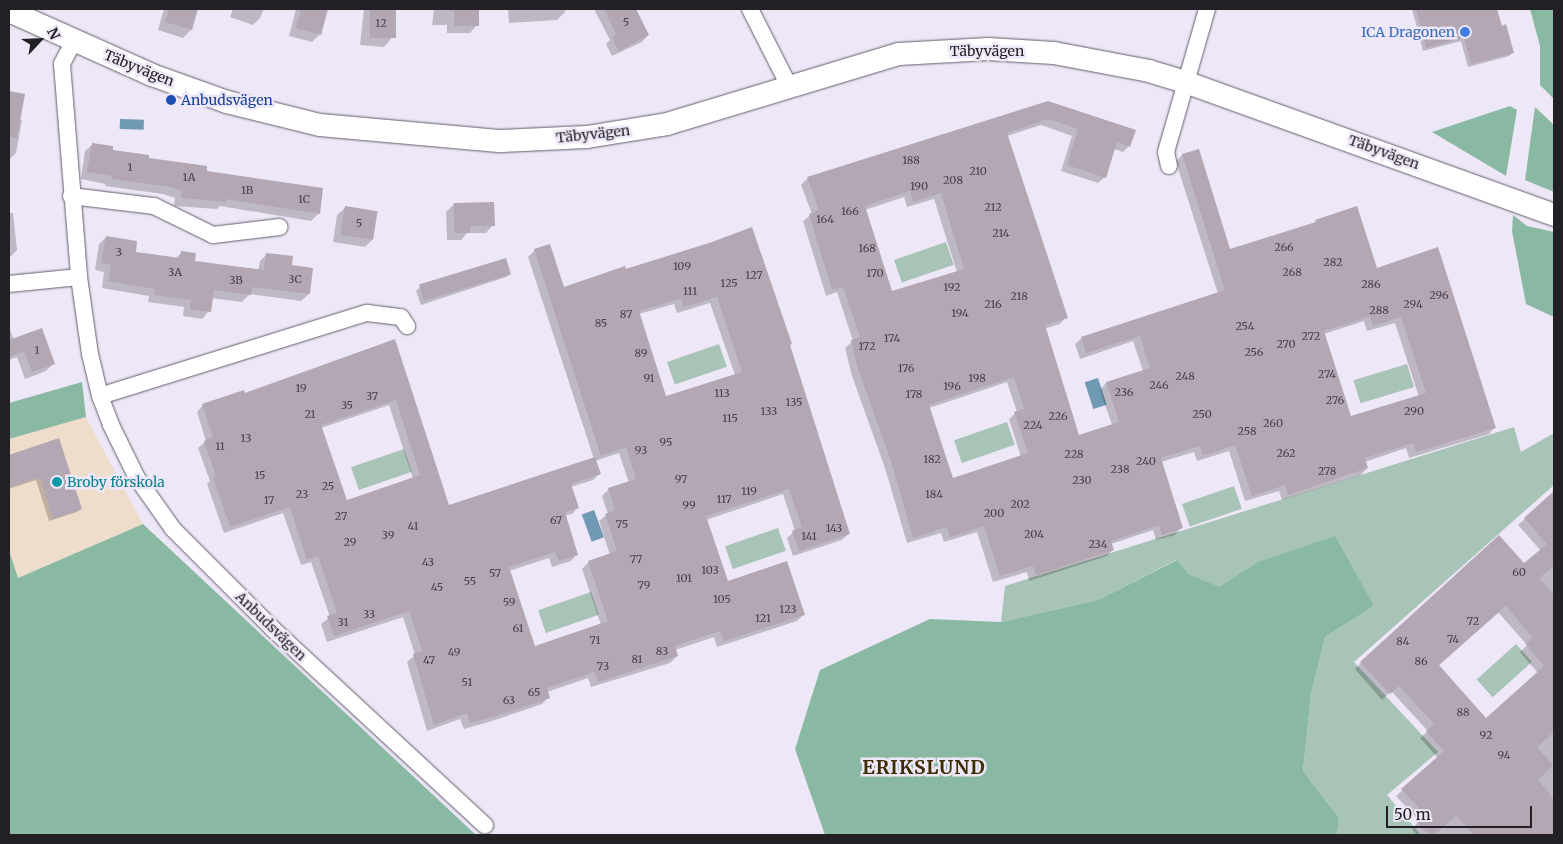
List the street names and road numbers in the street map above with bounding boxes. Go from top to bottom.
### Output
street label: Täbyvägen [950,43,1024,59]
street label: Täbyvägen [101,46,177,90]
street label: Täbyvägen [555,122,631,146]
street label: Täbyvägen [1346,131,1422,173]
street label: Anbudsvägen [232,588,310,664]

